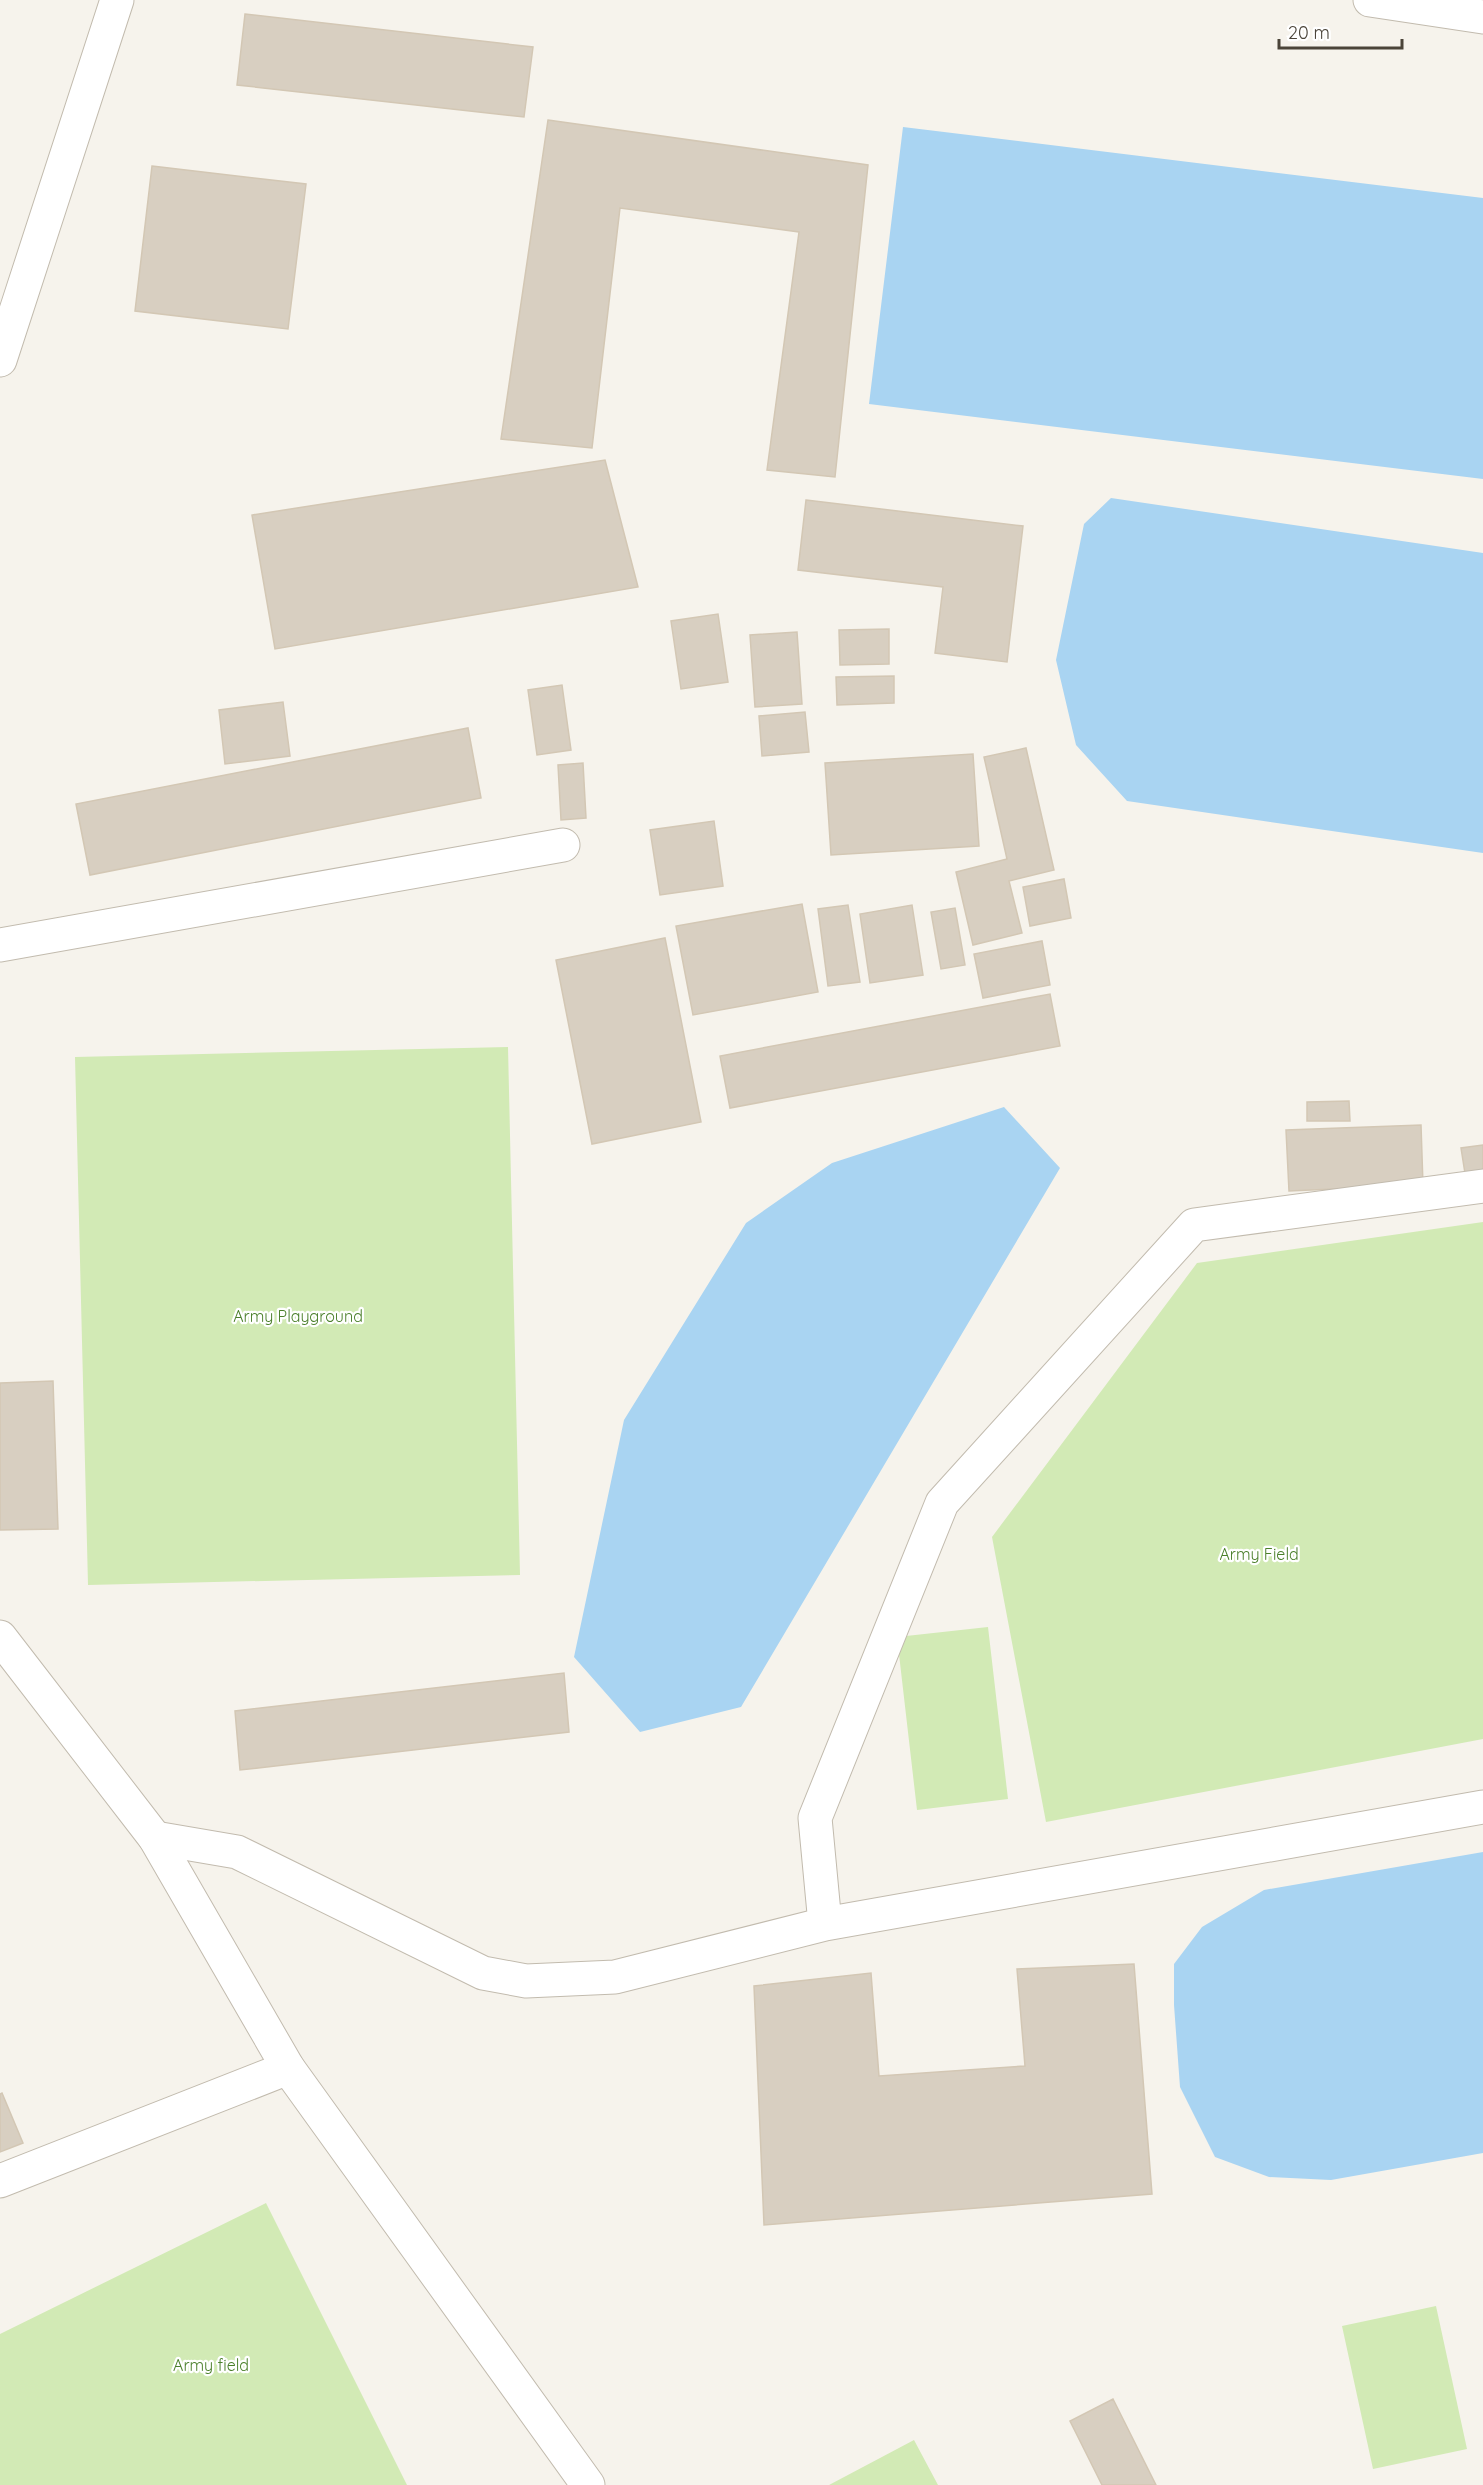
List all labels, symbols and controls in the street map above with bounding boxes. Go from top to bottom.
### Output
scale bar [1279,12,1402,50]
text: 20 m [1288,21,1330,44]
park label: Army Playground [233,1306,363,1326]
park label: Army Field [1219,1544,1299,1564]
park label: Army field [173,2355,249,2375]

